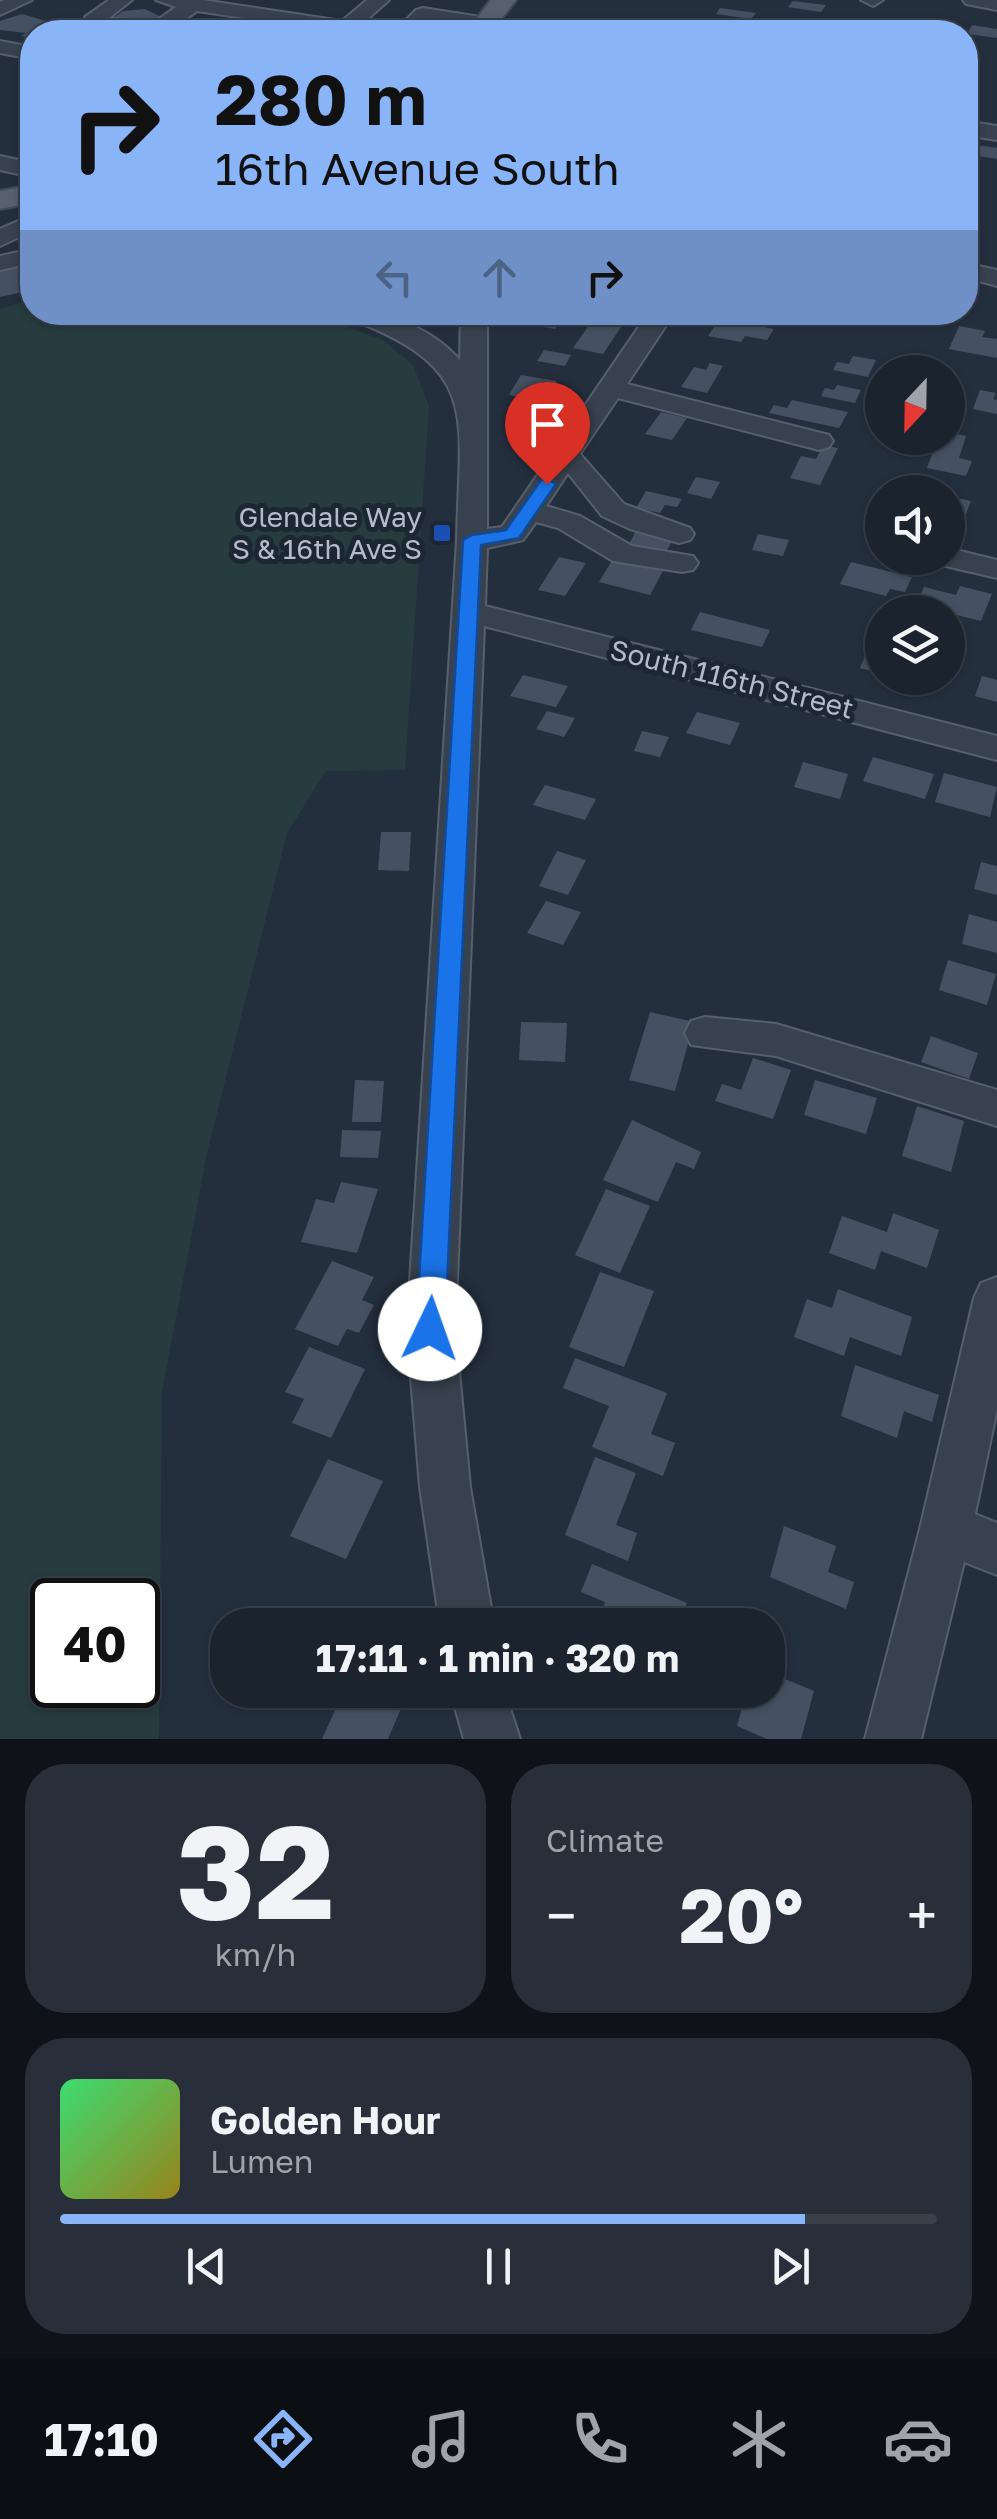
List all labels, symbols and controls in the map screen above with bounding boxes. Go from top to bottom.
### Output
text: 280 m [215,56,427,140]
icon: right [50,60,180,190]
text: 16th Avenue South [215,141,620,195]
icon: left [367,250,422,305]
icon: ahead [472,250,527,305]
icon: right [577,250,632,305]
north arrow [865,355,965,455]
map controls [865,355,965,695]
pin [505,382,590,485]
icon: arrive [520,397,575,452]
button: sound [865,475,965,575]
place label: Glendale Way S & 16th Ave S [232,500,422,565]
marker: Glendale Way S & 16th Ave S [431,522,453,544]
button: layers [865,595,965,695]
street label: South 116th Street [607,632,857,725]
position arrow [378,1277,482,1381]
speed limit sign: 40 [30,1578,160,1708]
text: 17:11 · 1 min · 320 m [316,1635,679,1680]
text: 32 [176,1792,335,1948]
text: Climate [546,1821,664,1859]
text: 20° [680,1869,803,1960]
text: − [546,1882,576,1948]
text: + [907,1882,937,1948]
text: km/h [215,1935,296,1973]
text: Golden Hour [210,2097,441,2142]
text: Lumen [210,2142,314,2180]
icon: previous [179,2239,234,2294]
icon: pause [471,2239,526,2294]
icon: next [763,2239,818,2294]
icon: directions [248,2404,318,2474]
icon: music [406,2404,476,2474]
icon: phone [565,2404,635,2474]
icon: climate [724,2404,794,2474]
icon: car [883,2404,953,2474]
text: 17:10 [44,2412,159,2466]

